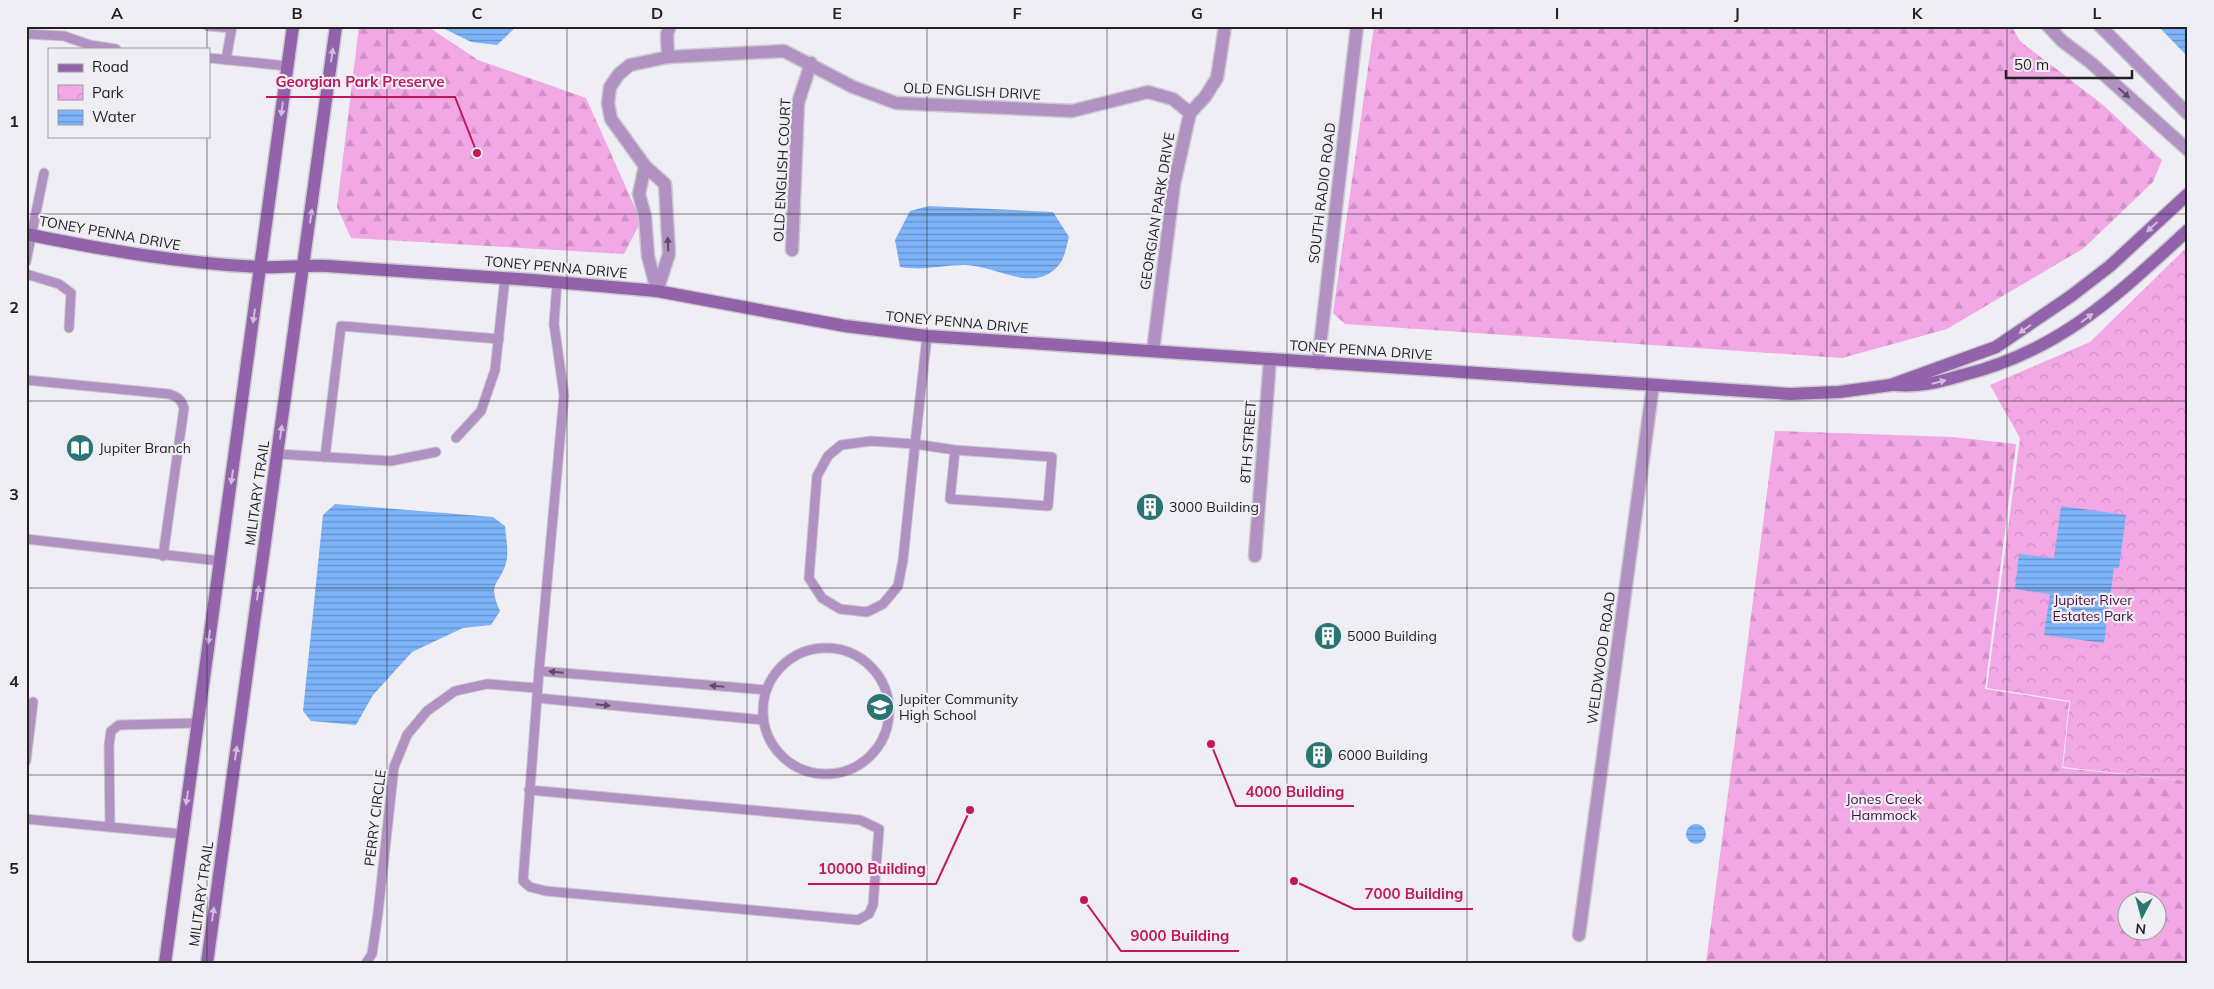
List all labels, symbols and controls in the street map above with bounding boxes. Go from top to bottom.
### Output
text: A [111,3,123,23]
text: B [291,3,303,23]
text: C [472,3,483,23]
text: D [651,3,663,23]
text: E [832,3,842,23]
text: F [1012,3,1022,23]
text: G [1191,3,1203,23]
text: H [1371,3,1383,23]
text: I [1555,3,1559,23]
text: J [1734,3,1740,23]
text: K [1912,3,1924,23]
text: L [2093,3,2102,23]
one-way arrow [328,47,336,63]
legend [48,48,210,138]
scale bar [2006,48,2133,80]
text: 50 m [2014,55,2049,74]
text: Road [92,57,129,76]
callout: Georgian Park Preserve [266,67,455,97]
text: Georgian Park Preserve [275,72,445,91]
street label: OLD ENGLISH DRIVE [903,78,1041,104]
text: Park [92,83,124,102]
one-way arrow [2117,87,2129,99]
street label: OLD ENGLISH COURT [769,97,795,242]
one-way arrow [278,102,286,118]
text: Water [92,107,136,126]
text: 1 [9,111,19,131]
street label: SOUTH RADIO ROAD [1304,121,1340,265]
street label: GEORGIAN PARK DRIVE [1136,131,1178,291]
one-way arrow [307,208,315,224]
street label: TONEY PENNA DRIVE [38,212,182,254]
one-way arrow [2146,221,2158,233]
one-way arrow [664,236,672,252]
street label: TONEY PENNA DRIVE [484,252,628,282]
text: 2 [9,297,19,317]
street label: TONEY PENNA DRIVE [885,307,1029,337]
one-way arrow [250,308,258,324]
one-way arrow [2080,313,2093,323]
one-way arrow [2018,324,2032,334]
street label: TONEY PENNA DRIVE [1289,336,1433,364]
one-way arrow [1931,377,1946,385]
street label: 8TH STREET [1236,400,1260,484]
one-way arrow [277,423,285,439]
library icon: Jupiter Branch [65,433,95,463]
place label: Jupiter Branch [99,439,191,457]
street label: MILITARY TRAIL [241,439,273,547]
one-way arrow [228,469,236,485]
text: 3 [9,484,19,504]
building icon: 3000 Building [1135,492,1165,522]
place label: 3000 Building [1169,498,1259,516]
one-way arrow [254,584,262,600]
street label: WELDWOOD ROAD [1583,591,1619,725]
park label: Jupiter River Estates Park [2053,591,2134,625]
building icon: 5000 Building [1313,621,1343,651]
place label: 5000 Building [1347,627,1437,645]
one-way arrow [205,630,213,646]
one-way arrow [547,668,563,676]
text: 4 [9,671,19,691]
one-way arrow [709,682,725,690]
place label: Jupiter Community High School [899,690,1019,724]
school or university icon: Jupiter Community High School [865,692,895,722]
one-way arrow [595,701,611,709]
building icon: 6000 Building [1304,740,1334,770]
one-way arrow [232,745,240,761]
place label: 6000 Building [1338,746,1428,764]
street label: PERRY CIRCLE [360,769,390,867]
callout: 4000 Building [1236,776,1354,806]
text: 4000 Building [1246,782,1344,801]
park label: Jones Creek Hammock [1846,790,1923,824]
one-way arrow [183,791,191,807]
street label: MILITARY TRAIL [185,840,217,948]
callout: 10000 Building [808,854,936,884]
text: 5 [9,858,19,878]
text: 10000 Building [818,859,926,878]
callout: 7000 Building [1354,879,1473,909]
text: 7000 Building [1365,884,1463,903]
north arrow [2116,892,2166,942]
one-way arrow [210,906,218,922]
text: N [2134,919,2147,938]
callout: 9000 Building [1121,921,1239,951]
text: 9000 Building [1131,926,1229,945]

